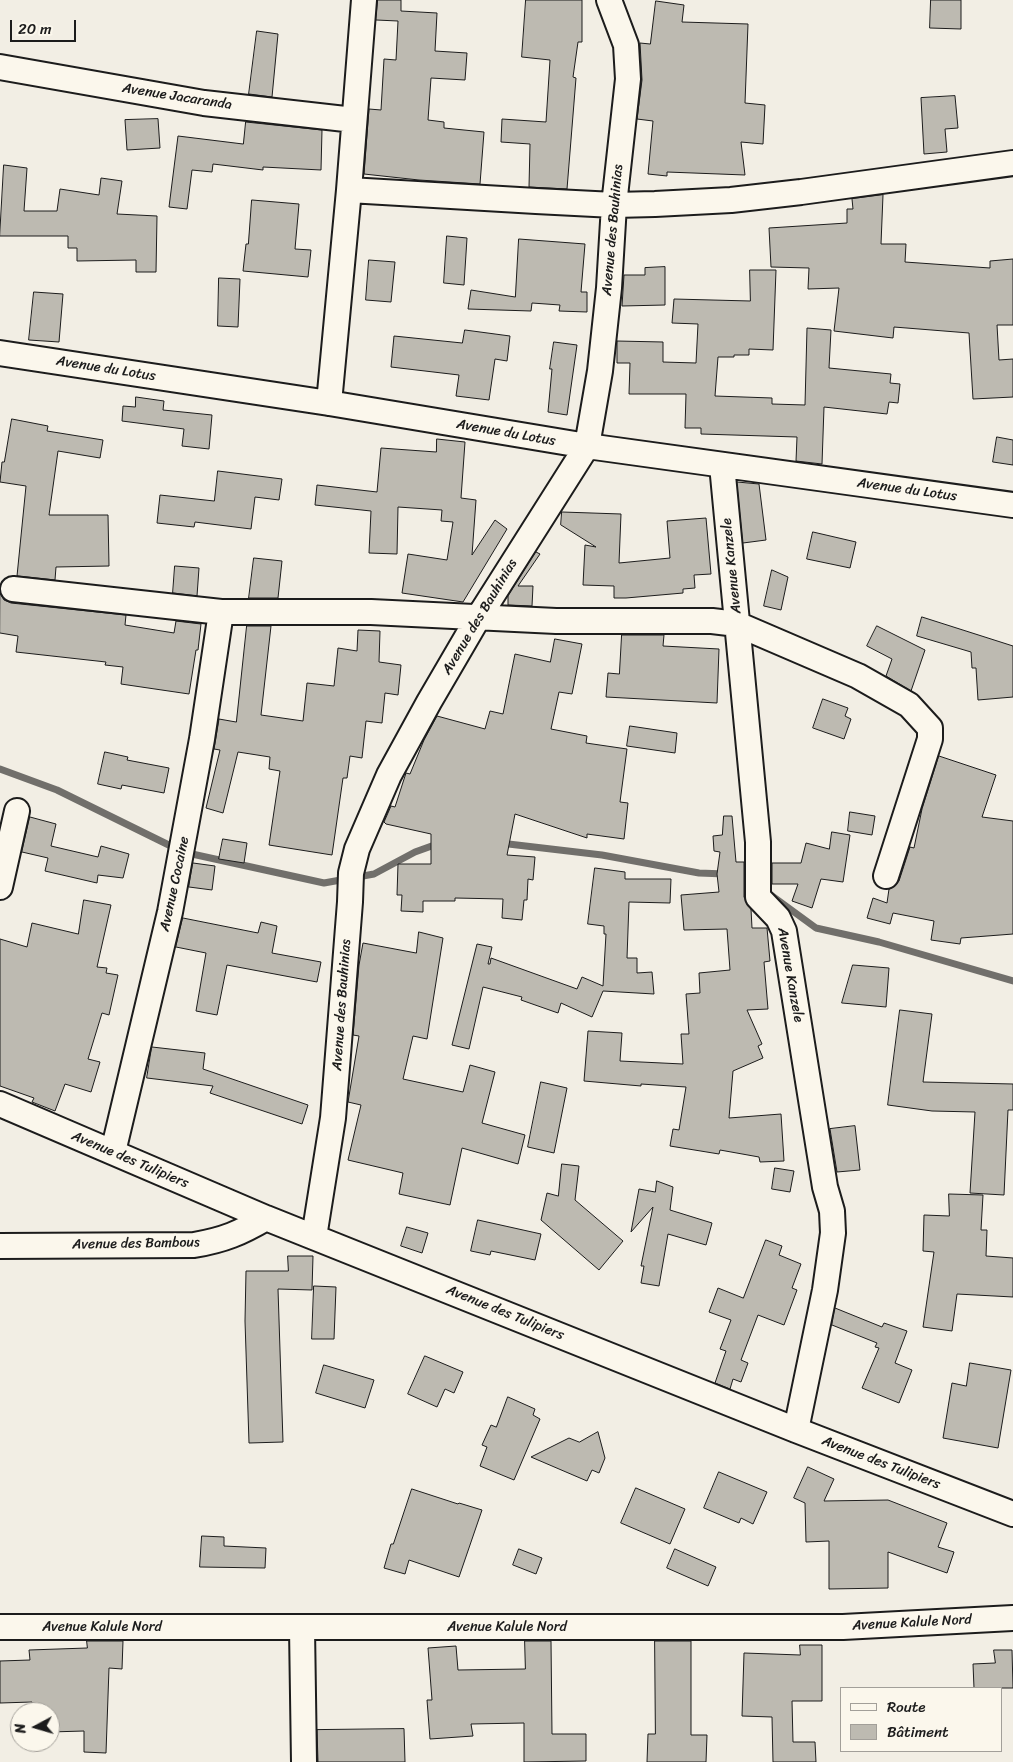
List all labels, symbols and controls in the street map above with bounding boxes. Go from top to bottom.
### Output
scale bar [12,10,79,42]
text: 20 m [18,16,52,42]
street label: Avenue Jacaranda [121,80,233,114]
street label: Avenue des Bauhinias [599,164,627,296]
street label: Avenue du Lotus [55,353,157,385]
street label: Avenue du Lotus [455,416,557,450]
street label: Avenue du Lotus [856,475,958,505]
street label: Avenue Kanzele [719,517,745,615]
street label: Avenue des Bauhinias [439,556,521,678]
street label: Avenue Cocaine [157,835,193,933]
street label: Avenue Kanzele [773,926,807,1024]
street label: Avenue des Bauhinias [329,939,355,1071]
street label: Avenue des Tulipiers [69,1128,191,1192]
street label: Avenue des Bambous [72,1234,200,1254]
street label: Avenue des Tulipiers [444,1282,566,1344]
street label: Avenue des Tulipiers [819,1433,943,1493]
street label: Avenue Kalule Nord [852,1611,972,1635]
street label: Avenue Kalule Nord [42,1619,162,1635]
street label: Avenue Kalule Nord [447,1619,567,1635]
legend [840,1687,1003,1752]
text: Route [887,1694,926,1720]
north arrow [10,1702,60,1752]
text: Bâtiment [887,1719,949,1745]
text: N [8,1722,34,1735]

